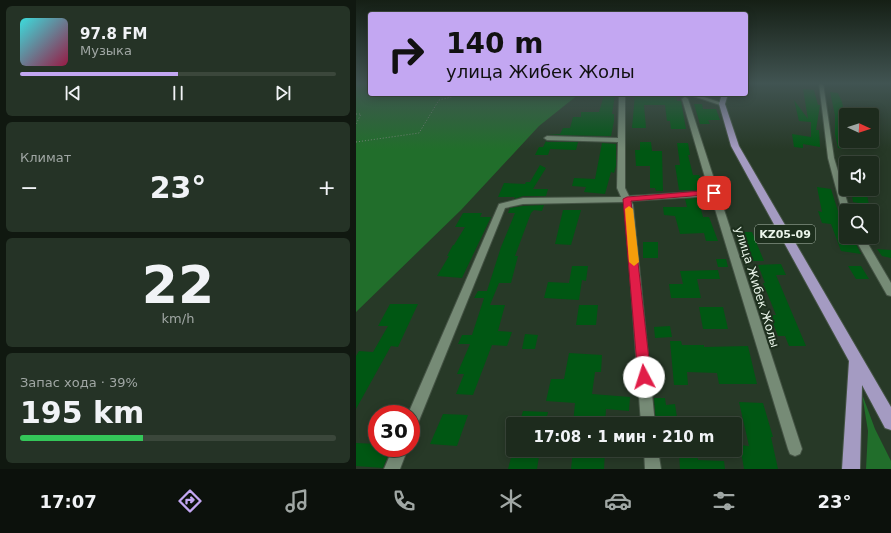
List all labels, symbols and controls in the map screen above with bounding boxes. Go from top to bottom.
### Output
text: 97.8 FM [80,25,147,43]
text: 140 m [446,27,543,60]
icon: right [380,28,432,80]
text: Музыка [80,43,132,58]
text: улица Жибек Жолы [446,61,635,82]
icon: previous [62,82,84,104]
icon: pause [167,82,189,104]
icon: next [272,82,294,104]
north arrow [839,108,879,148]
map controls [839,108,879,244]
text: Климат [20,150,71,165]
button: sound [839,156,879,196]
text: 23° [150,170,206,205]
text: − [20,175,38,200]
text: + [318,175,336,200]
pin [697,176,731,210]
icon: arrive [703,182,725,204]
button: search [839,204,879,244]
street label: улица Жибек Жолы [732,225,782,349]
road number: KZ05-09 [755,225,815,243]
text: 22 [142,255,214,315]
text: km/h [162,311,194,326]
position arrow [623,356,665,398]
text: Запас хода · 39% [20,375,138,390]
text: 195 km [20,395,144,430]
speed limit sign: 30 [368,405,420,457]
text: 17:08 · 1 мин · 210 m [534,428,715,446]
icon: directions [176,487,204,515]
icon: music [283,487,311,515]
icon: phone [390,487,418,515]
icon: climate [497,487,525,515]
icon: car [604,487,632,515]
icon: filters [710,487,738,515]
text: 17:07 [39,491,97,512]
text: 23° [817,491,852,512]

